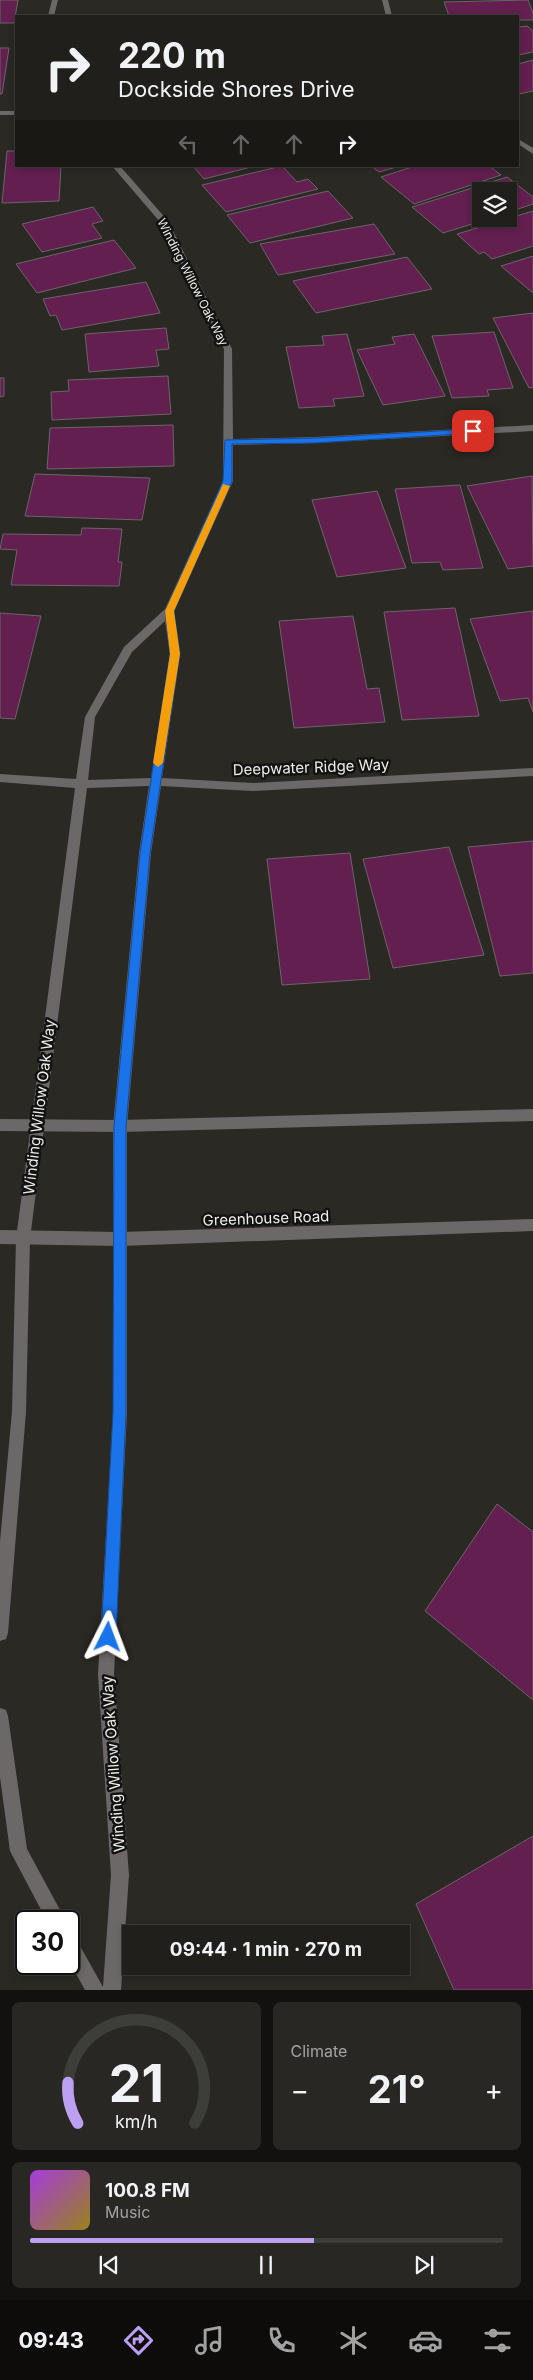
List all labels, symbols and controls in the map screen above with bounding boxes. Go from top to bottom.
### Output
text: 220 m [118,34,226,76]
icon: right [35,35,100,100]
text: Dockside Shores Drive [118,76,355,102]
icon: left [174,130,202,158]
icon: ahead [227,130,255,158]
icon: ahead [280,130,308,158]
icon: right [333,130,361,158]
map controls [472,182,517,227]
button: layers [472,182,517,227]
street label: Winding Willow Oak Way [154,216,232,348]
pin [452,410,494,452]
icon: arrive [459,417,487,445]
street label: Deepwater Ridge Way [232,755,390,779]
street label: Winding Willow Oak Way [19,1018,59,1196]
street label: Greenhouse Road [202,1206,330,1230]
position arrow [81,1610,133,1662]
street label: Winding Willow Oak Way [97,1675,129,1853]
speed limit sign: 30 [15,1910,80,1975]
text: 09:44 · 1 min · 270 m [170,1938,362,1961]
text: Climate [291,2041,347,2061]
text: 21 [109,2052,164,2115]
text: 21° [368,2066,426,2112]
text: − [291,2073,309,2107]
text: + [484,2073,503,2107]
text: km/h [115,2111,157,2132]
text: 100.8 FM [105,2179,190,2202]
text: Music [105,2202,150,2222]
icon: previous [95,2251,123,2279]
icon: pause [252,2251,280,2279]
icon: next [410,2251,438,2279]
icon: directions [121,2323,156,2358]
icon: music [192,2323,227,2358]
icon: phone [264,2323,299,2358]
icon: climate [336,2323,371,2358]
icon: car [408,2323,443,2358]
icon: filters [480,2323,515,2358]
text: 09:43 [18,2327,84,2353]

